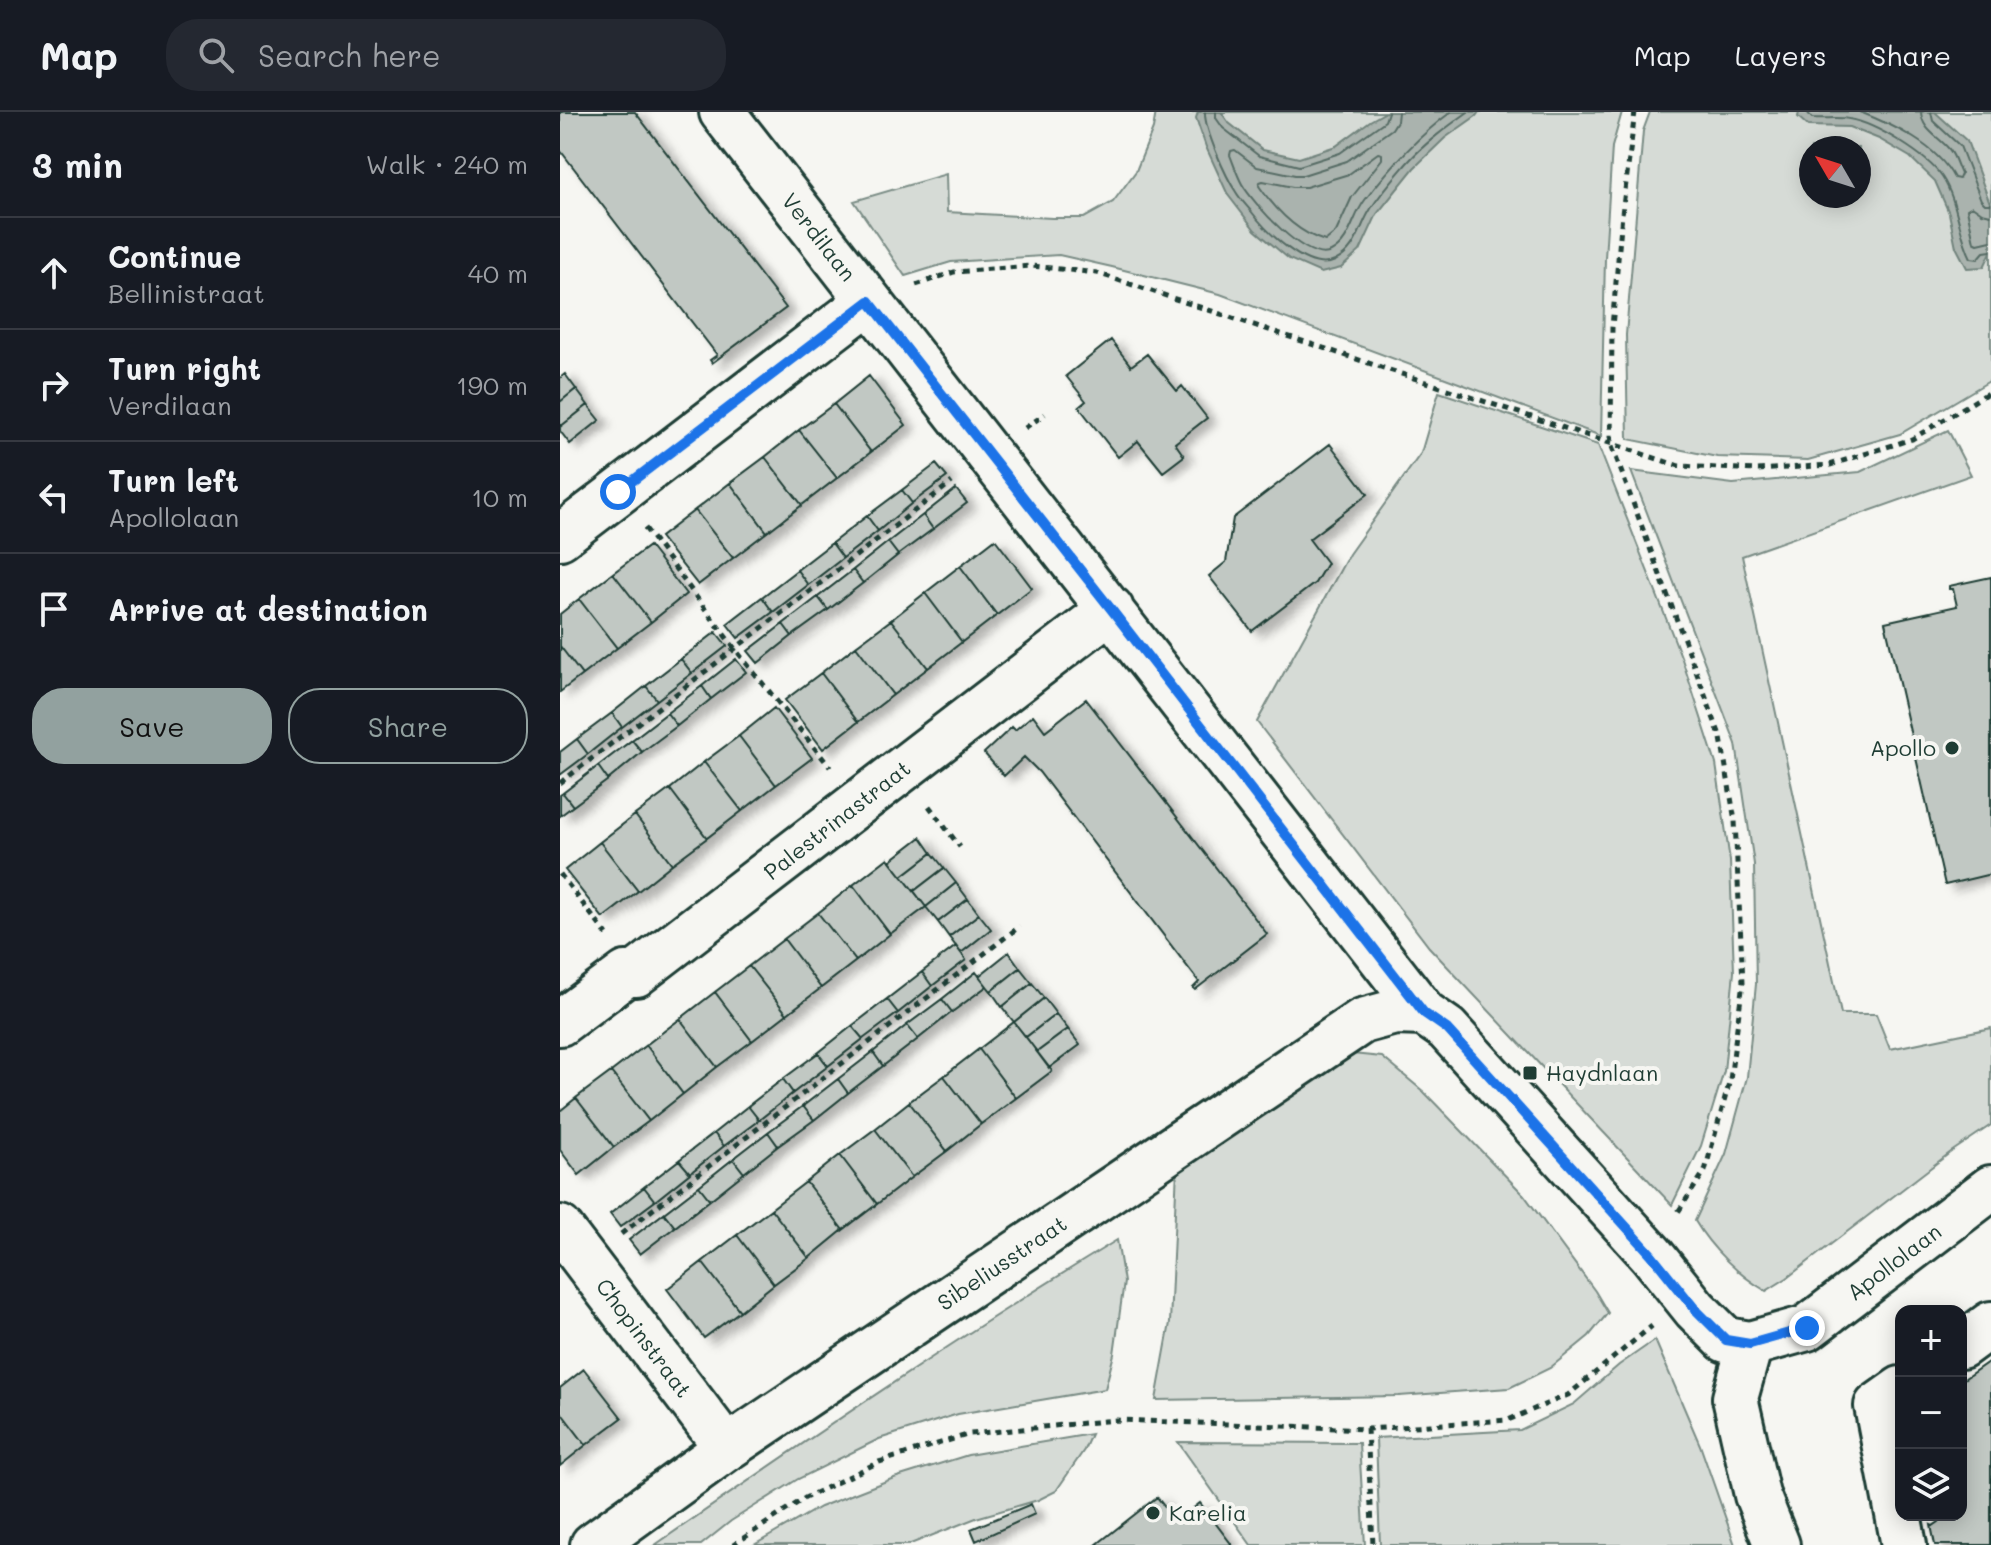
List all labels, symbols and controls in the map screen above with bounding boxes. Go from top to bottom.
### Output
search box [166,19,726,91]
text: Map [40,30,118,80]
icon: search [194,33,238,77]
text: Search here [258,35,441,75]
text: Map [1634,37,1691,73]
text: Layers [1735,37,1827,73]
text: Share [1871,37,1951,73]
north arrow [1799,136,1871,208]
text: 3 min [32,142,123,187]
text: Walk · 240 m [366,147,528,181]
street label: Verdilaan [776,187,863,287]
text: Continue [108,236,241,276]
icon: ahead [32,251,76,295]
text: 40 m [468,256,528,290]
text: Bellinistraat [108,276,265,310]
text: Turn right [108,348,261,388]
icon: right [32,363,76,407]
text: 190 m [456,368,528,402]
text: Verdilaan [108,388,232,422]
text: Turn left [108,460,239,500]
route start [600,474,636,510]
icon: left [32,475,76,519]
text: 10 m [471,480,528,514]
text: Apollolaan [108,500,239,534]
icon: arrive [32,587,76,631]
text: Arrive at destination [108,589,428,629]
button: Save [32,688,272,764]
button: Share [288,688,528,764]
place label: Apollo [1870,733,1936,762]
marker: Apollo [1943,739,1961,757]
street label: Palestrinastraat [757,753,916,886]
place label: Haydnlaan [1546,1058,1658,1087]
marker: Haydnlaan [1521,1064,1539,1082]
street label: Sibeliusstraat [931,1209,1072,1317]
street label: Apollolaan [1841,1217,1947,1307]
street label: Chopinstraat [590,1272,699,1403]
map controls [1895,1305,1967,1521]
button: + [1895,1305,1967,1377]
route end [1789,1310,1825,1346]
button: − [1895,1377,1967,1449]
button: layers [1895,1449,1967,1521]
place label: Karelia [1169,1498,1247,1527]
marker: Karelia [1144,1504,1162,1522]

